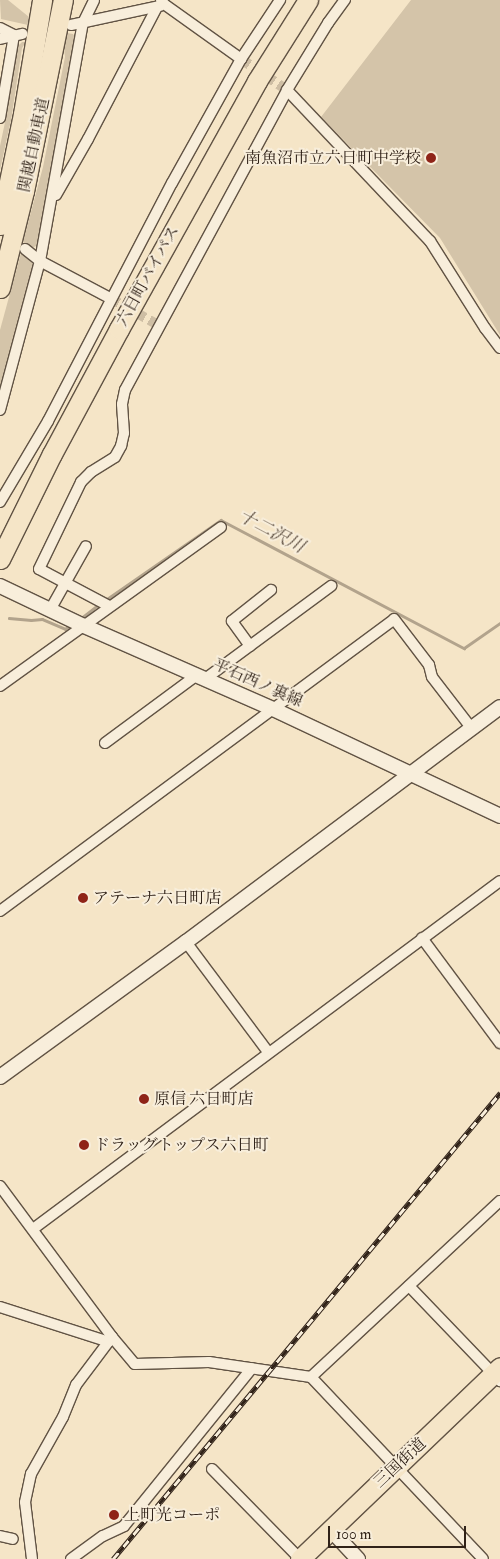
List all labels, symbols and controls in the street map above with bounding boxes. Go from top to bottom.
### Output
street label: 関越自動車道 [15,96,53,194]
place label: 南魚沼市立六日町中学校 [245,148,421,168]
marker: 南魚沼市立六日町中学校 [425,152,437,164]
street label: 六日町バイパス [112,222,184,330]
water label: 十二沢川 [234,506,308,558]
street label: 平石西ノ裏線 [210,655,306,711]
place label: アテーナ六日町店 [93,888,221,908]
marker: アテーナ六日町店 [77,892,89,904]
place label: 原信 六日町店 [154,1089,253,1109]
marker: 原信 六日町店 [138,1093,150,1105]
place label: ドラッグトップス六日町 [94,1135,270,1155]
marker: ドラッグトップス六日町 [78,1139,90,1151]
street label: 三国街道 [370,1434,430,1492]
place label: 上町光コーポ [124,1505,220,1525]
marker: 上町光コーポ [108,1509,120,1521]
scale bar [330,1516,468,1548]
text: 100 m [336,1525,371,1544]

